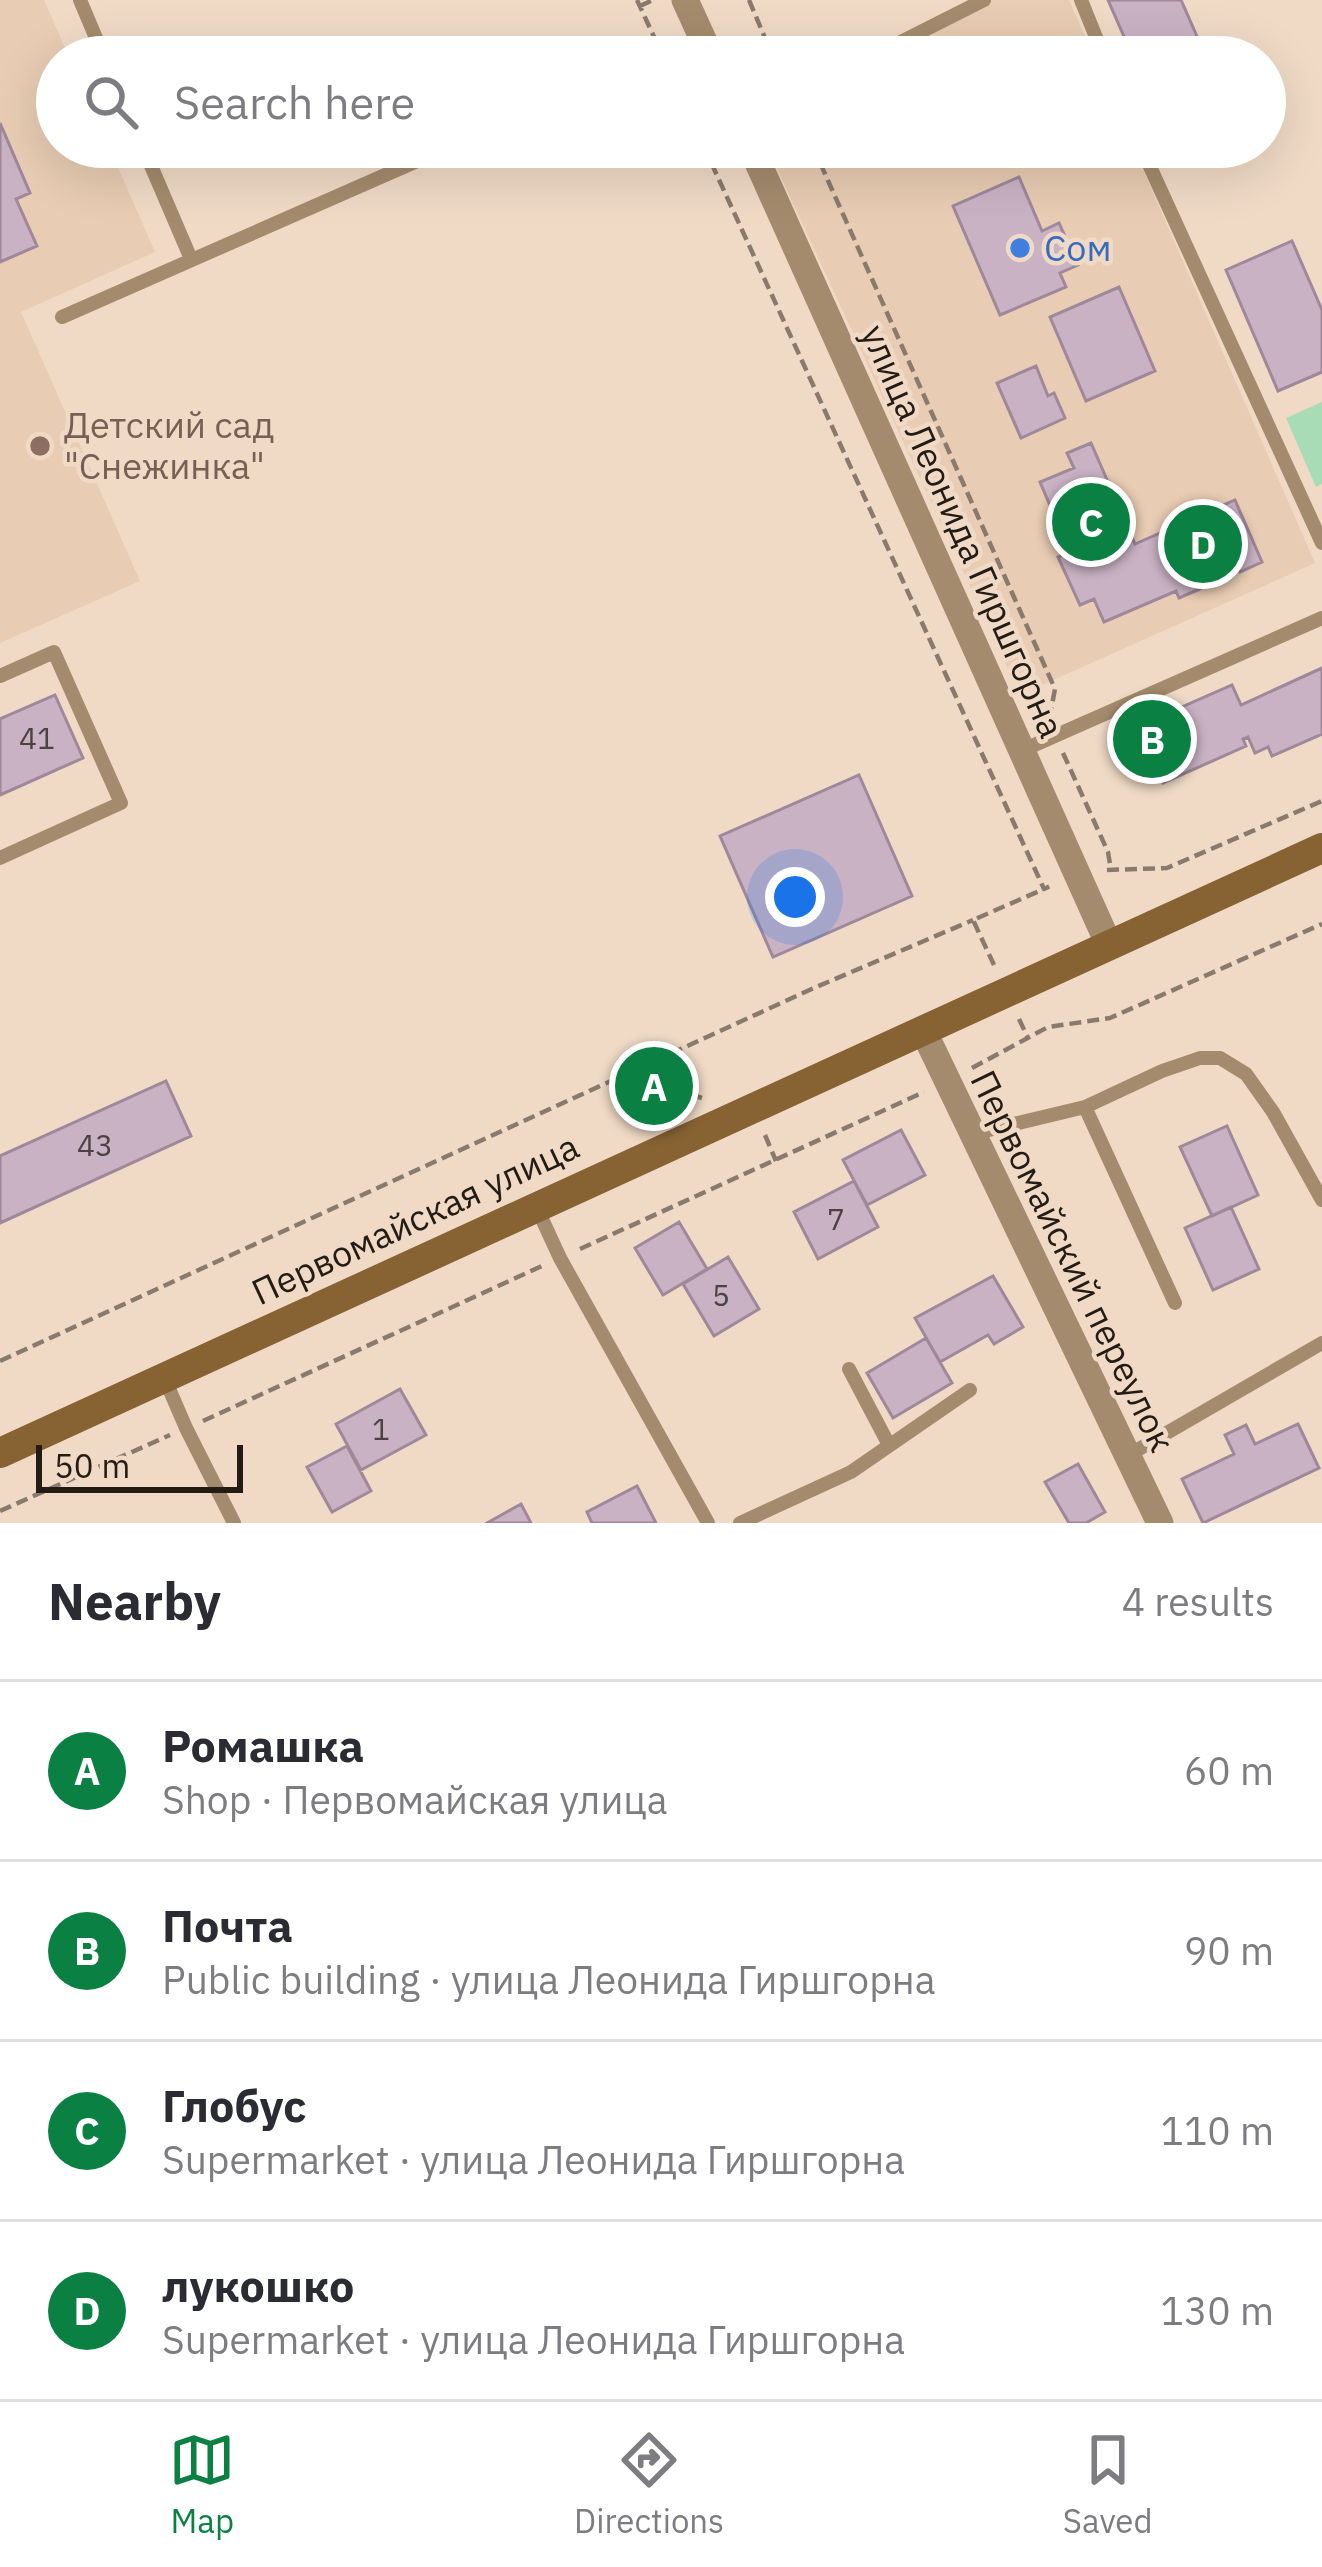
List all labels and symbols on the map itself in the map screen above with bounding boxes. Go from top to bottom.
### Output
place label: Сом [1044,224,1112,271]
marker: Сом [1007,235,1033,261]
street label: улица Леонида Гиршгорна [851,317,1076,745]
place label: Детский сад "Снежинка" [64,401,274,489]
marker: Детский сад "Снежинка" [27,433,53,459]
pin: C [1052,477,1130,567]
pin: D [1164,499,1242,589]
pin: B [1113,694,1191,784]
house number: 41 [19,718,55,757]
your location [765,867,825,927]
pin: A [615,1041,693,1131]
street label: Первомайский переулок [961,1062,1186,1459]
street label: Первомайская улица [244,1122,586,1315]
house number: 43 [77,1125,113,1164]
house number: 7 [827,1199,845,1238]
house number: 5 [712,1275,730,1314]
house number: 1 [372,1409,390,1448]
scale bar [36,1439,243,1492]

